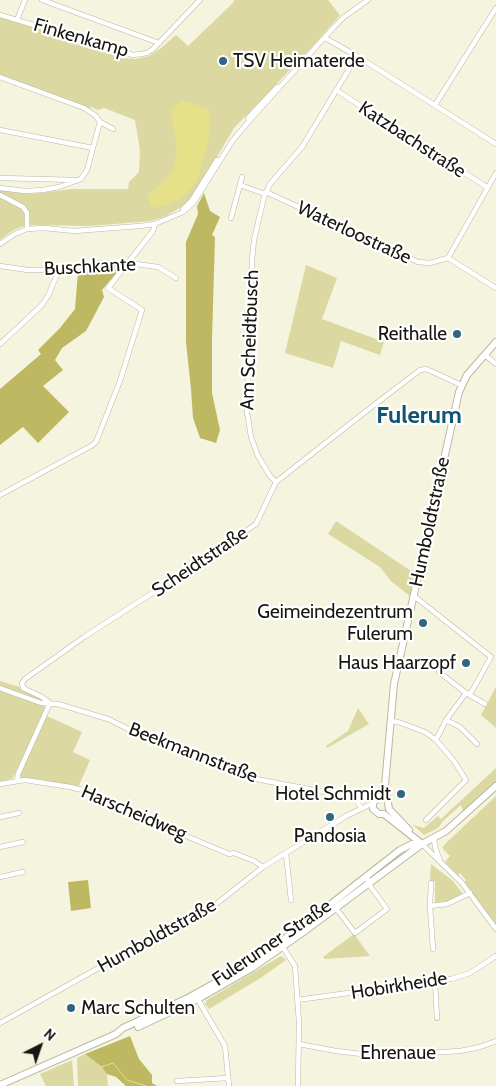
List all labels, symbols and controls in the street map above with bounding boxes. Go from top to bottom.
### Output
street label: Finkenkamp [31,14,131,62]
place label: TSV Heimaterde [233,50,365,72]
marker: TSV Heimaterde [217,55,229,67]
street label: Katzbachstraße [354,97,470,183]
street label: Waterloostraße [293,197,415,269]
street label: Buschkante [43,253,137,281]
street label: Am Scheidtbusch [236,269,264,411]
place label: Reithalle [378,323,447,345]
marker: Reithalle [451,328,463,340]
district label: Fulerum [376,402,462,430]
street label: Humboldtstraße [405,455,455,589]
street label: Scheidtstraße [148,522,252,602]
place label: Geimeindezentrum Fulerum [257,601,413,645]
marker: Geimeindezentrum Fulerum [417,617,429,629]
place label: Haus Haarzopf [338,652,456,674]
marker: Haus Haarzopf [460,657,472,669]
street label: Beekmannstraße [125,718,261,788]
street label: Harscheidweg [78,781,190,845]
place label: Hotel Schmidt [275,783,391,805]
marker: Hotel Schmidt [395,788,407,800]
marker: Pandosia [324,811,336,823]
place label: Pandosia [294,825,366,847]
street label: Humboldtstraße [94,894,220,978]
street label: Fulerumer Straße [208,895,336,991]
street label: Hobirkheide [349,967,449,1005]
place label: Marc Schulten [81,997,195,1019]
marker: Marc Schulten [65,1002,77,1014]
north arrow [15,1021,65,1071]
text: N [40,1025,59,1045]
street label: Ehrenaue [360,1042,436,1064]

